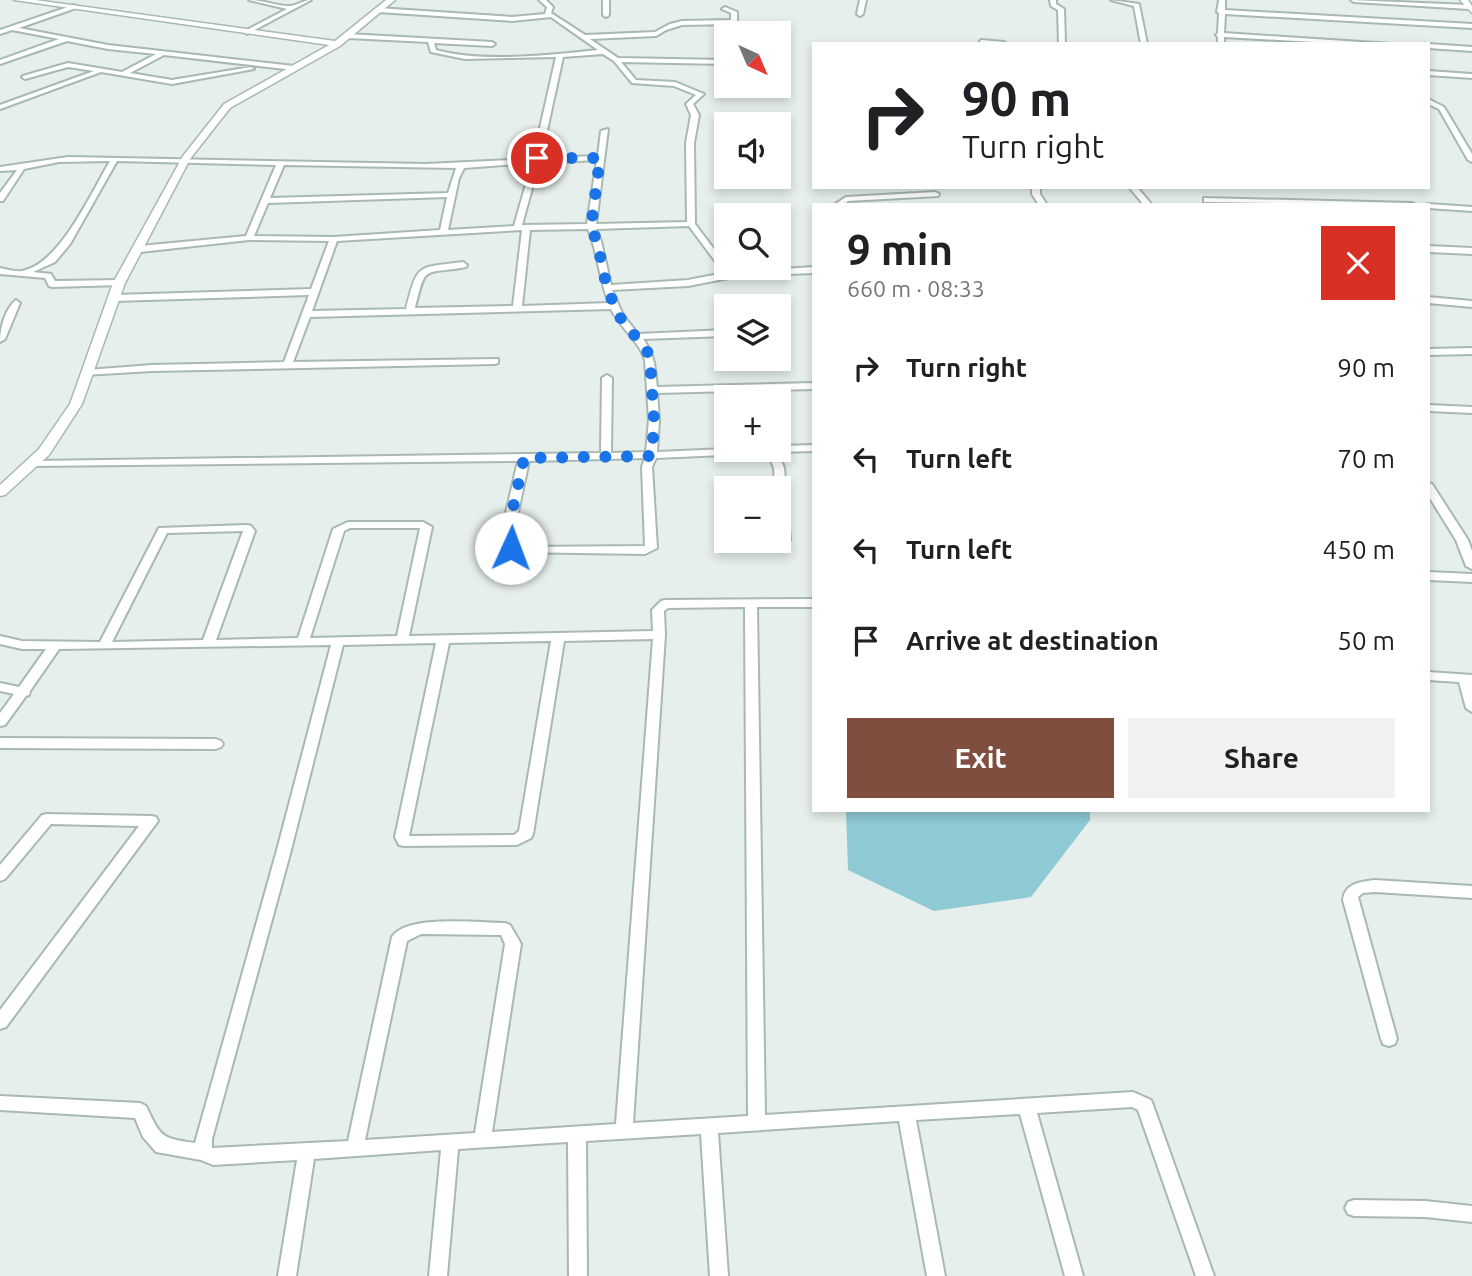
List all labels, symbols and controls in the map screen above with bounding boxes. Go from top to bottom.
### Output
north arrow [714,21,791,98]
map controls [714,21,791,553]
icon: right [847,70,938,161]
text: 90 m [962,70,1071,125]
button: sound [714,112,791,189]
pin [507,128,567,188]
text: Turn right [962,128,1104,164]
icon: arrive [518,139,556,177]
button: search [714,203,791,280]
text: 9 min [847,226,953,273]
button: close [1321,226,1395,300]
text: 660 m · 08:33 [847,276,985,301]
button: layers [714,294,791,371]
icon: right [847,349,885,387]
text: Turn right [906,353,1027,382]
text: 90 m [1337,353,1395,382]
button: + [714,385,791,462]
icon: left [847,440,885,478]
text: Turn left [906,444,1012,473]
text: 70 m [1337,444,1395,473]
button: − [714,476,791,553]
position arrow [474,511,548,585]
icon: left [847,531,885,569]
text: Turn left [906,535,1012,564]
text: 450 m [1323,535,1395,564]
icon: arrive [847,622,885,660]
text: Arrive at destination [906,626,1159,655]
text: 50 m [1337,626,1395,655]
button: Exit [847,718,1114,798]
button: Share [1128,718,1395,798]

